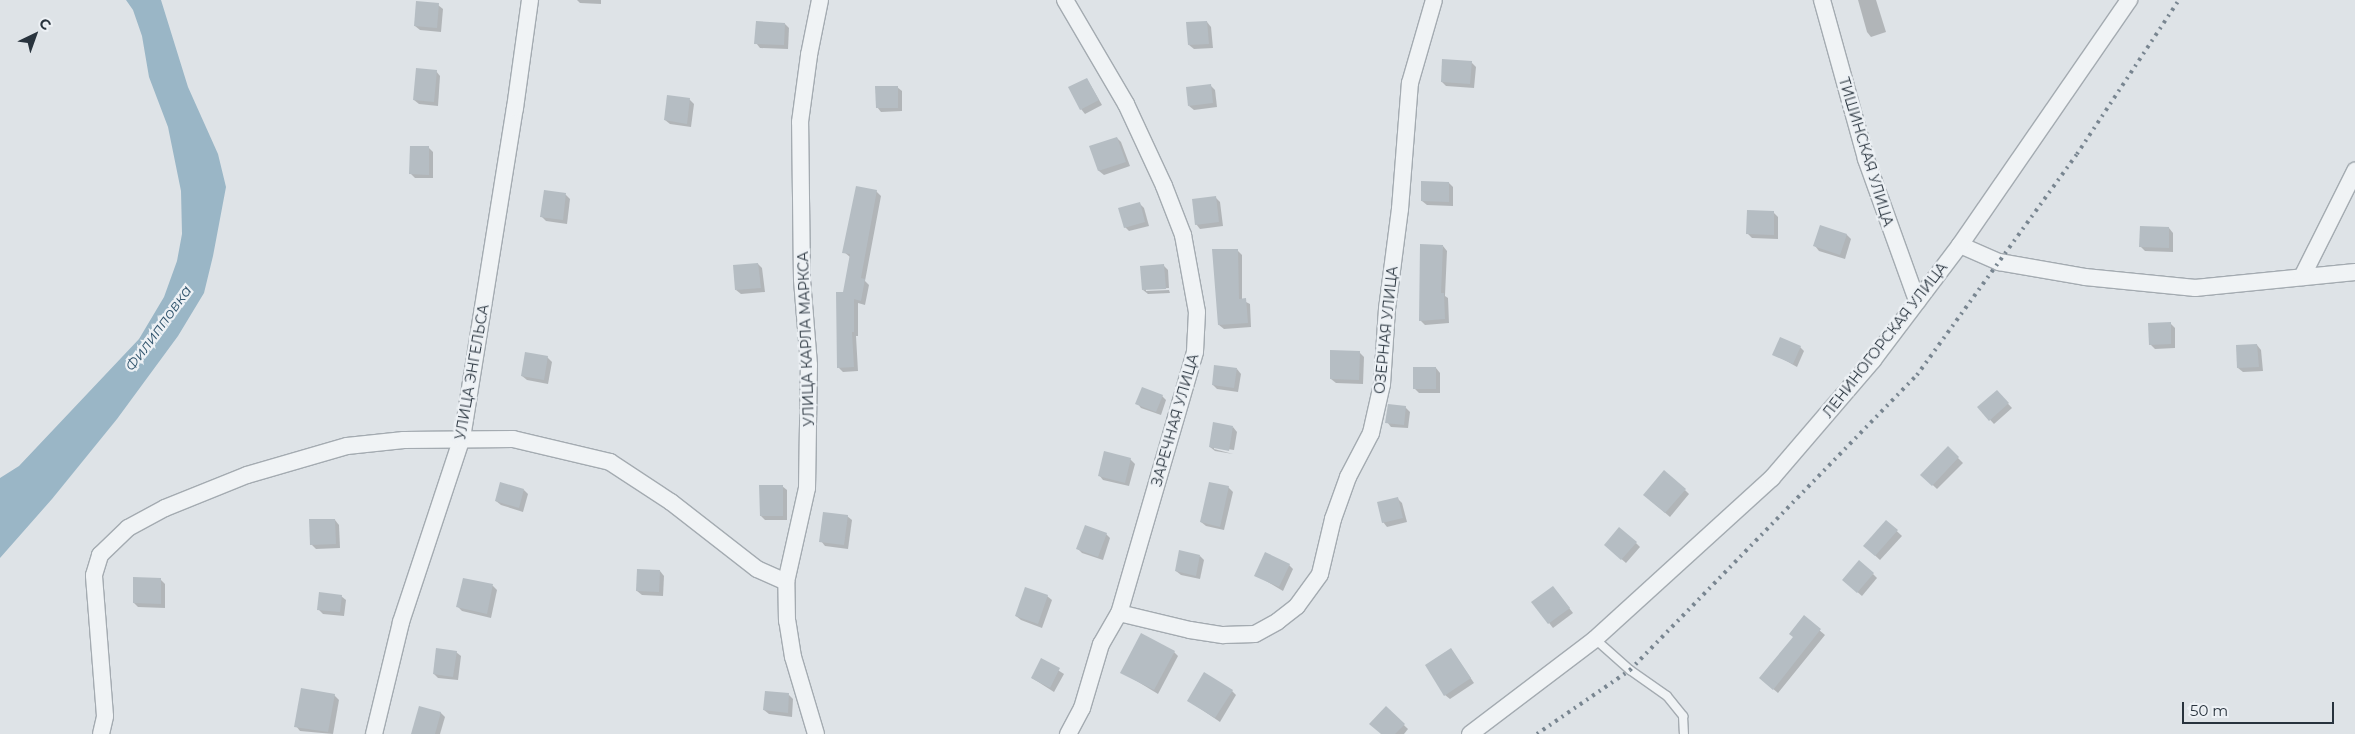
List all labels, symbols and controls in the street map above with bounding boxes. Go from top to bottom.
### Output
north arrow [10,10,60,60]
text: С [35,14,55,34]
street label: ТИШИНСКАЯ УЛИЦА [1835,75,1897,229]
street label: УЛИЦА КАРЛА МАРКСА [795,251,817,427]
street label: ЛЕНИНОГОРСКАЯ УЛИЦА [1819,259,1951,421]
street label: ОЗЕРНАЯ УЛИЦА [1371,265,1401,395]
water label: Филипповка [121,282,195,374]
street label: УЛИЦА ЭНГЕЛЬСА [452,303,492,441]
street label: ЗАРЕЧНАЯ УЛИЦА [1148,352,1202,488]
scale bar [2185,692,2338,724]
text: 50 m [2190,701,2228,720]

